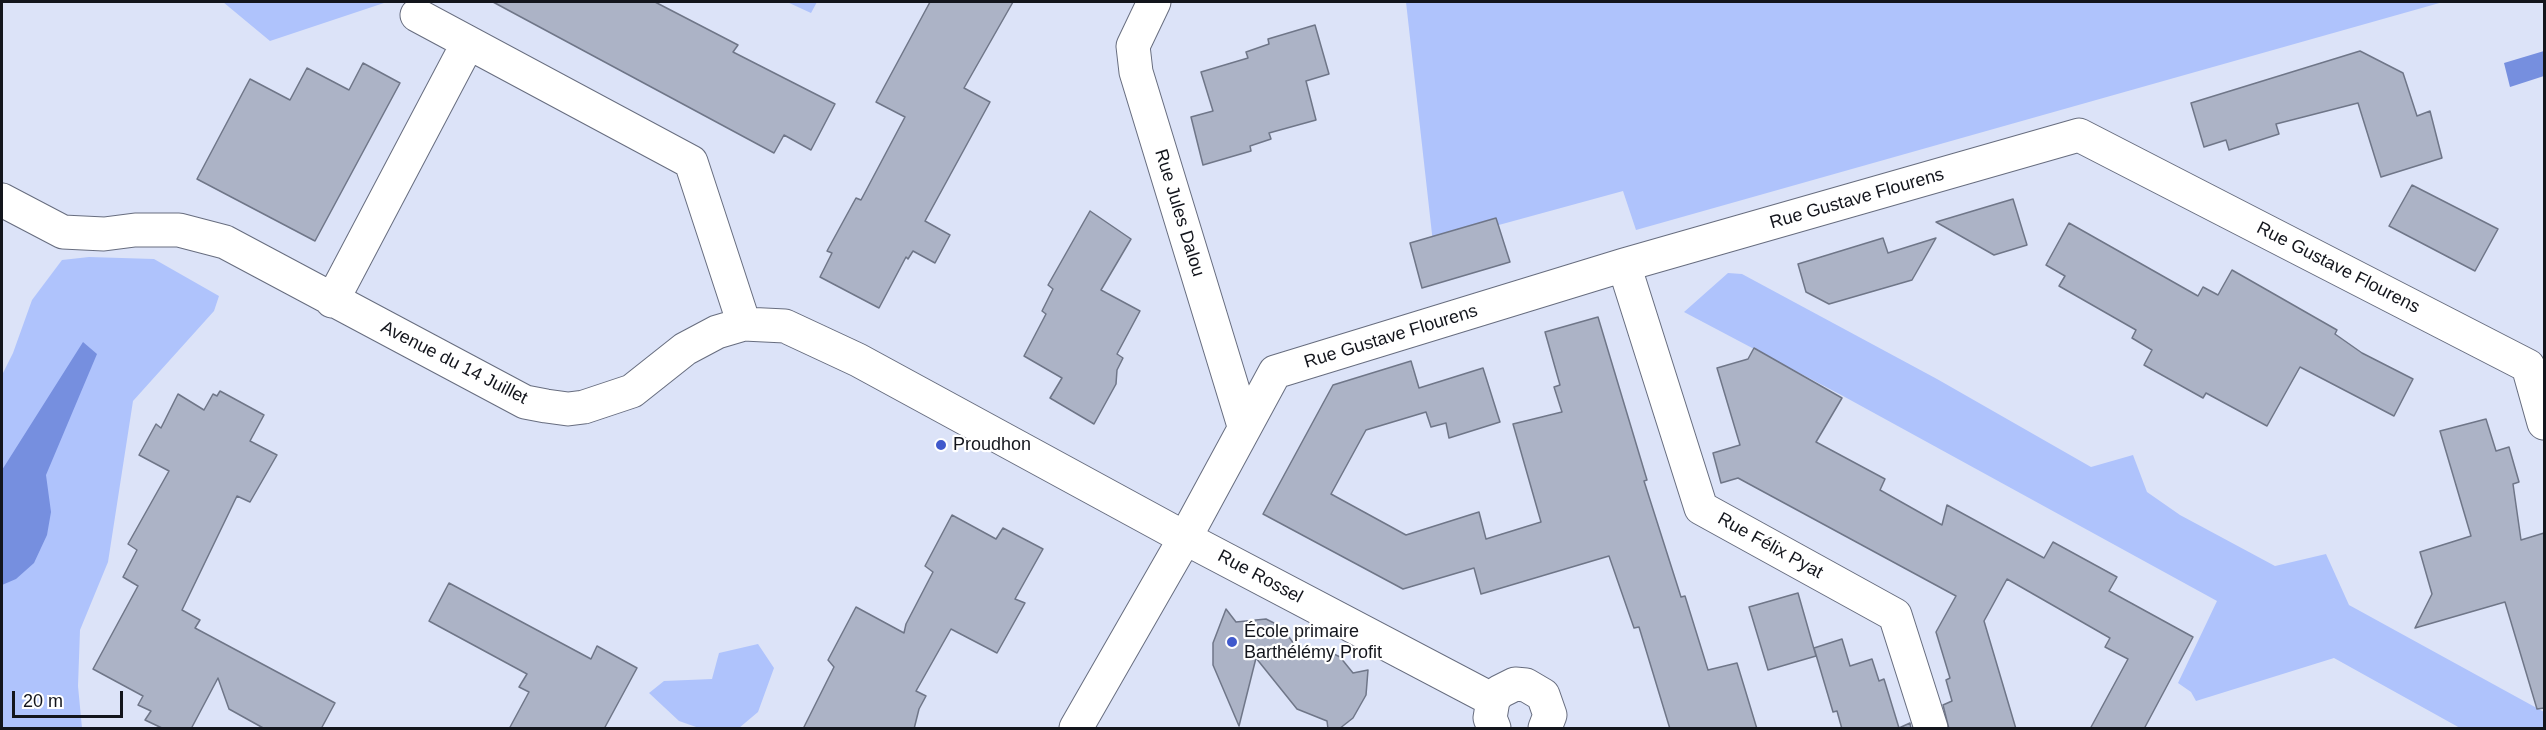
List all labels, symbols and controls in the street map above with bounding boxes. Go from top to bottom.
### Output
street label: Rue Jules Dalou [1149,147,1209,279]
street label: Rue Gustave Flourens [1767,164,1947,234]
street label: Rue Gustave Flourens [2253,217,2423,319]
street label: Rue Gustave Flourens [1302,300,1480,374]
street label: Avenue du 14 Juillet [377,317,531,409]
place label: Proudhon [953,434,1031,456]
marker: Proudhon [934,438,948,452]
street label: Rue Félix Pyat [1714,508,1826,584]
street label: Rue Rossel [1214,546,1306,608]
place label: École primaire Barthélémy Profit [1244,621,1382,664]
marker: École primaire Barthélémy Profit [1225,635,1239,649]
scale bar [15,679,126,717]
text: 20 m [23,691,63,711]

